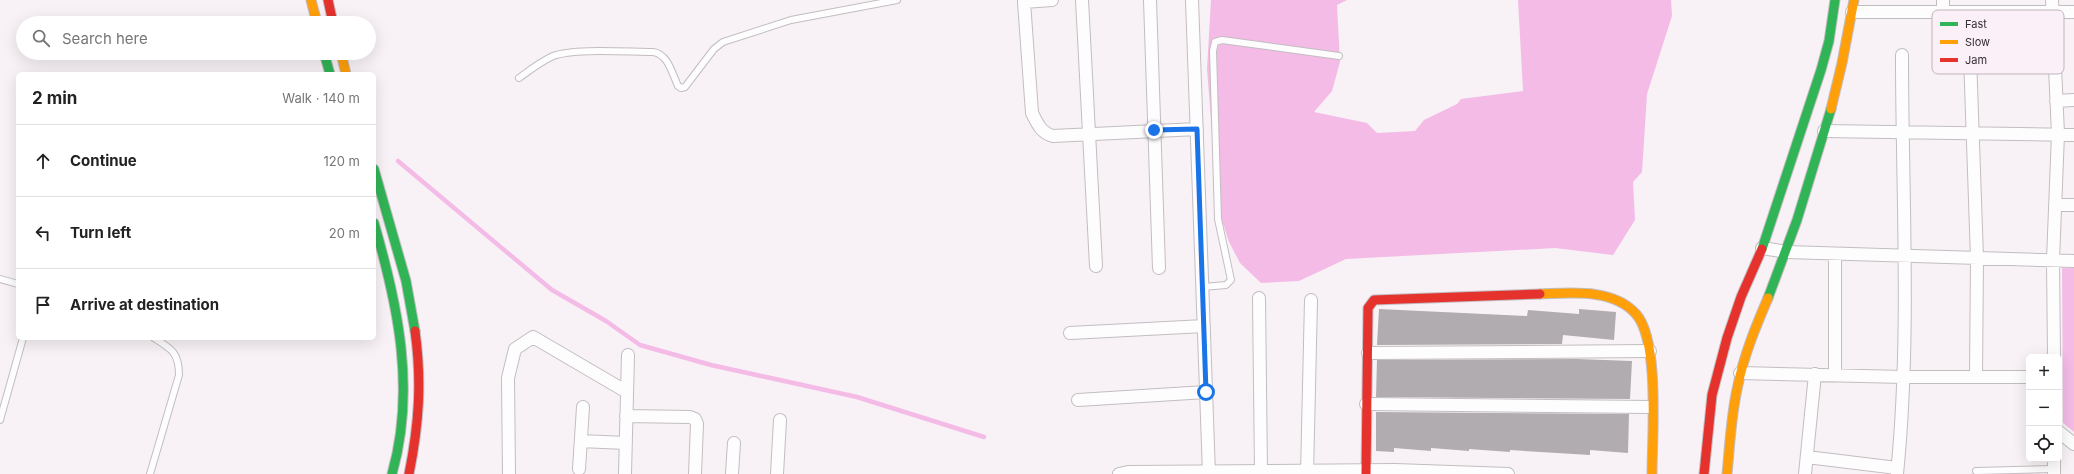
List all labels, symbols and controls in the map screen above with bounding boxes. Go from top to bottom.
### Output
legend [1932,10,2064,74]
search box [16,16,376,60]
text: Fast [1965,17,1987,31]
icon: search [30,27,52,49]
text: Search here [62,29,148,48]
text: Slow [1965,35,1990,49]
text: Jam [1965,53,1987,67]
text: 2 min [32,88,77,108]
text: Walk · 140 m [282,90,360,106]
route end [1145,121,1163,139]
icon: ahead [32,150,54,172]
text: Continue [70,151,137,170]
text: 120 m [324,153,360,169]
icon: left [32,222,54,244]
text: Turn left [70,223,131,242]
text: 20 m [329,225,360,241]
icon: arrive [32,294,54,316]
text: Arrive at destination [70,295,219,314]
map controls [2026,354,2062,462]
button: + [2026,354,2062,390]
route start [1197,383,1215,401]
button: − [2026,390,2062,426]
button: locate [2026,426,2062,462]

